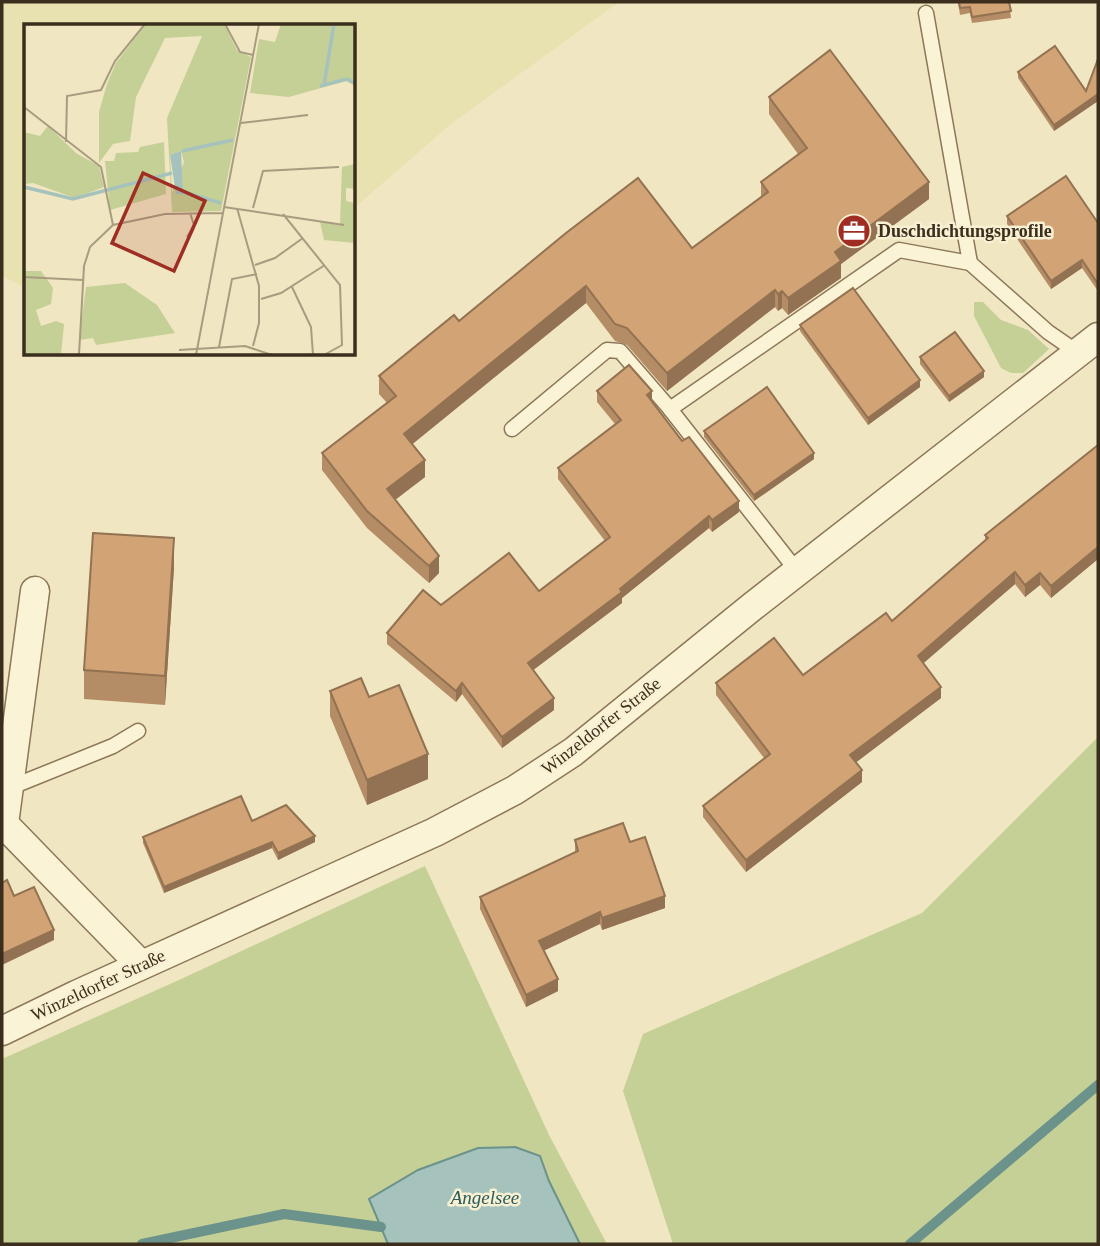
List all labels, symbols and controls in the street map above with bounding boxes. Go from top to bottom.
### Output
inset map [24,24,355,355]
office icon: Duschdichtungsprofile [835,212,873,250]
place label: Duschdichtungsprofile [878,221,1052,241]
street label: Winzeldorfer Straße [537,673,665,779]
street label: Winzeldorfer Straße [28,945,168,1025]
water label: Angelsee [449,1187,519,1208]

